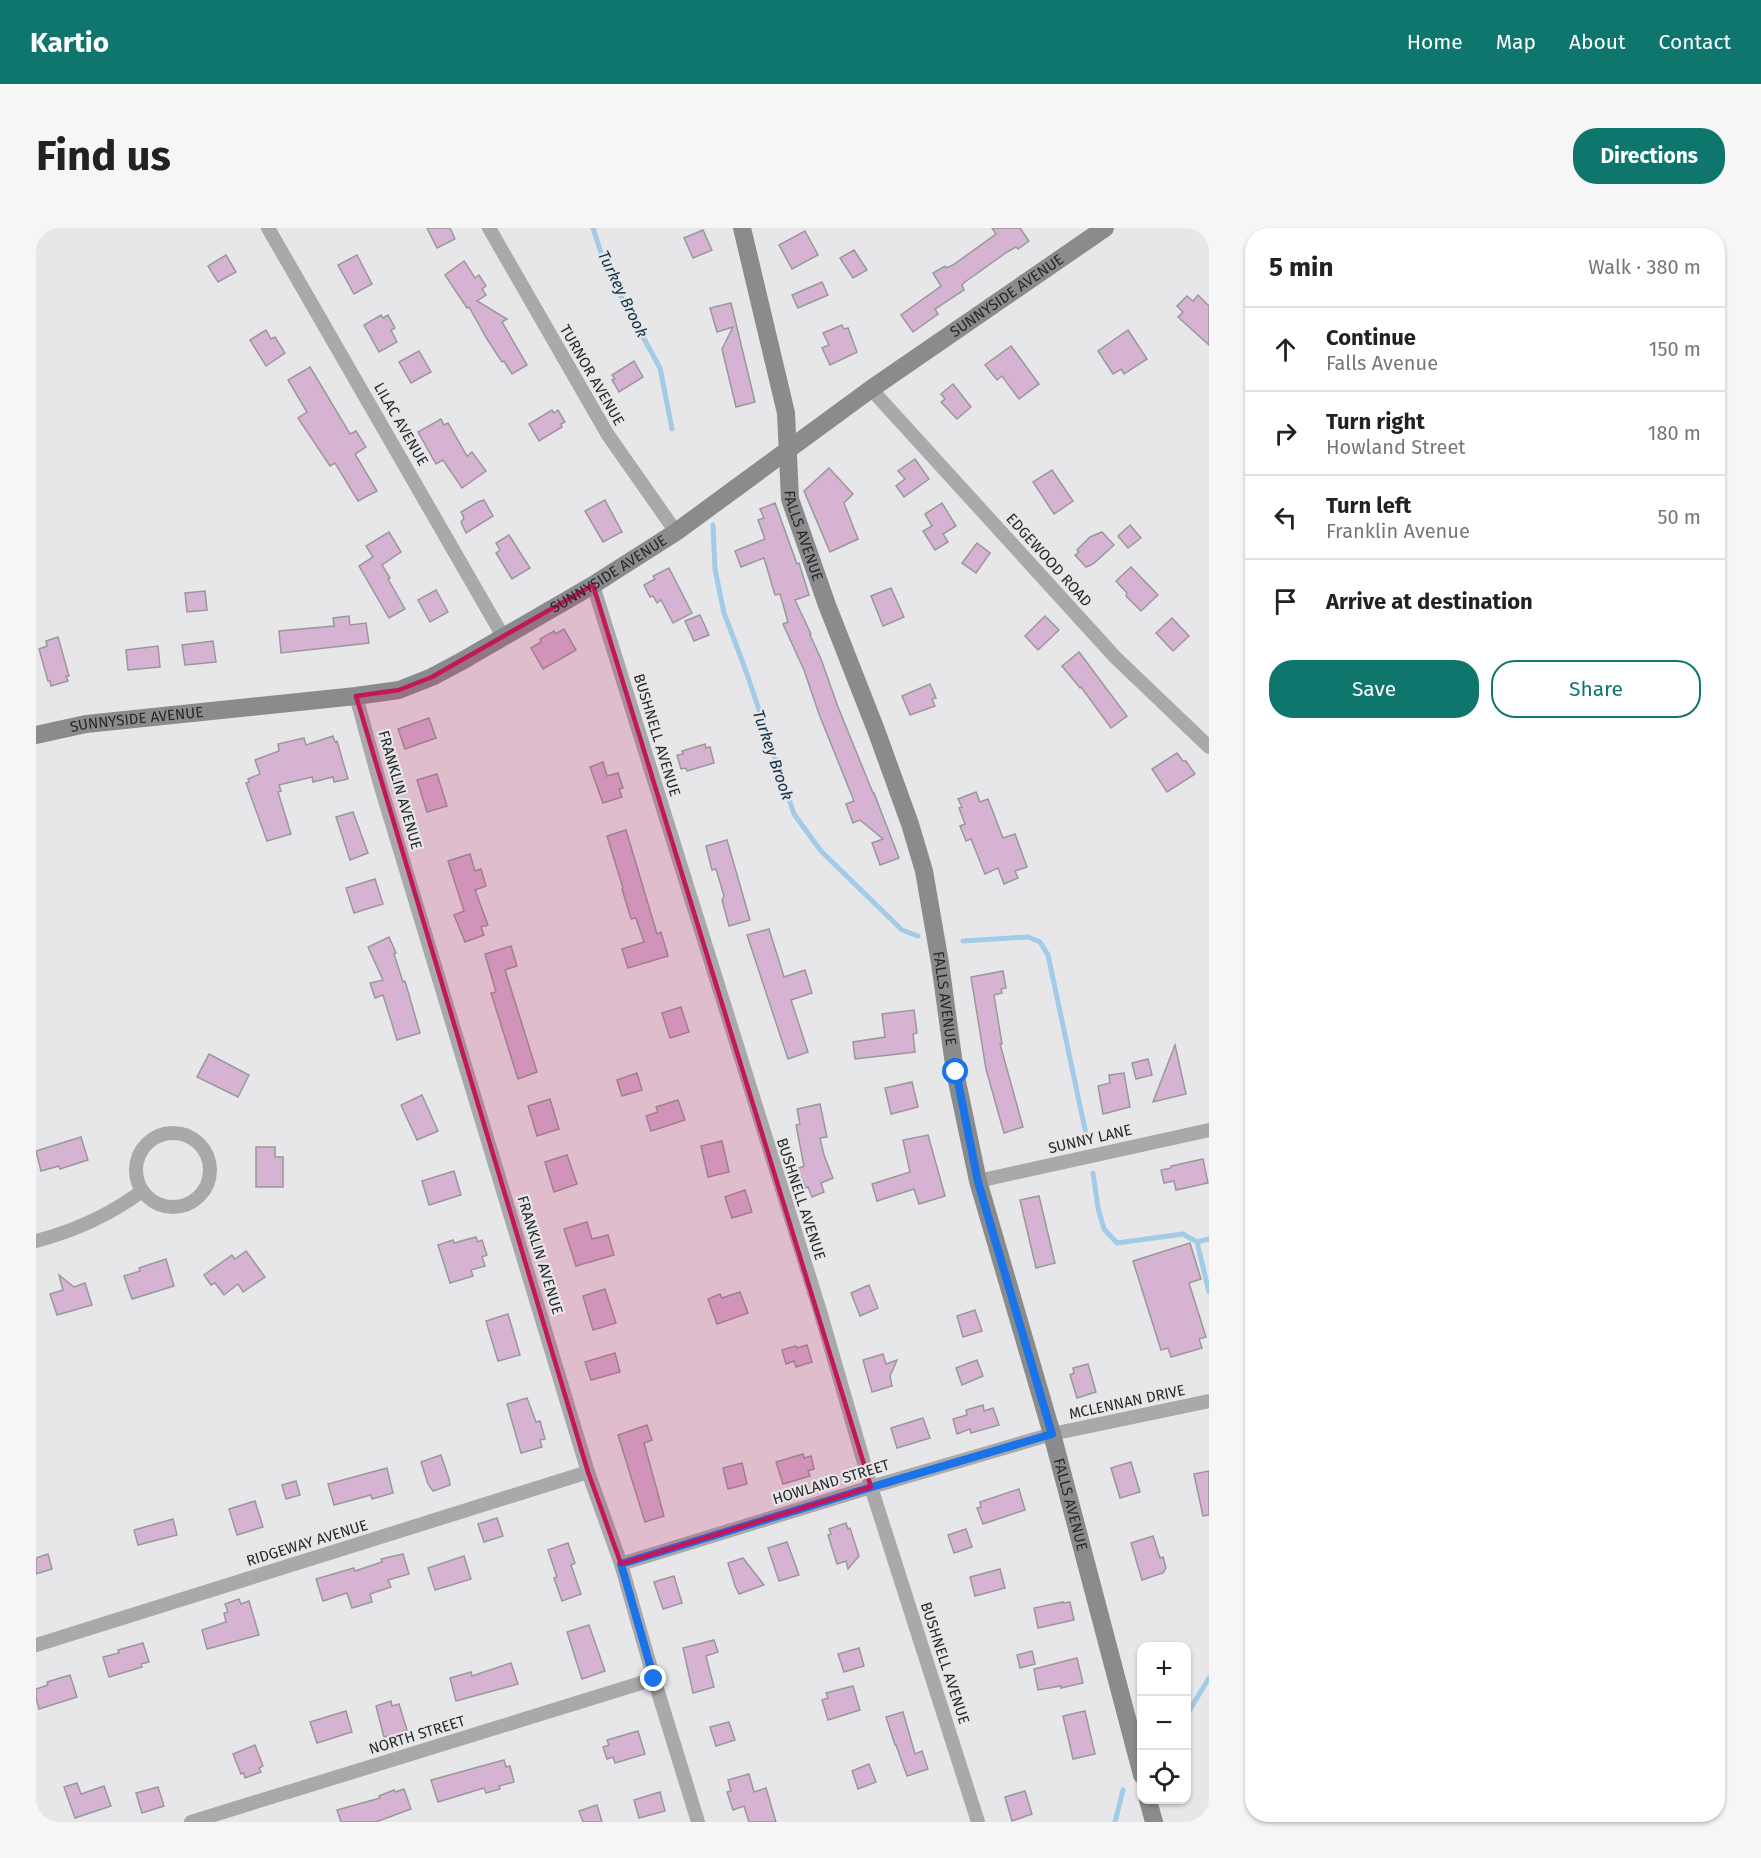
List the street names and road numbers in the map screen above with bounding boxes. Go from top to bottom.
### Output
street label: SUNNYSIDE AVENUE [946,250,1067,341]
street label: TURNOR AVENUE [556,321,628,429]
street label: LILAC AVENUE [370,379,432,469]
street label: FALLS AVENUE [781,490,827,583]
street label: EDGEWOOD ROAD [1002,510,1096,610]
street label: SUNNYSIDE AVENUE [547,531,670,617]
street label: BUSHNELL AVENUE [630,671,684,799]
street label: SUNNYSIDE AVENUE [68,703,204,736]
street label: FRANKLIN AVENUE [374,728,426,852]
street label: FALLS AVENUE [929,950,960,1047]
street label: SUNNY LANE [1046,1121,1134,1157]
street label: BUSHNELL AVENUE [773,1136,829,1262]
street label: FRANKLIN AVENUE [513,1193,567,1317]
street label: MCLENNAN DRIVE [1067,1381,1187,1423]
street label: HOWLAND STREET [770,1456,892,1508]
street label: FALLS AVENUE [1050,1456,1091,1553]
street label: RIDGEWAY AVENUE [244,1516,370,1570]
street label: BUSHNELL AVENUE [917,1600,973,1726]
street label: NORTH STREET [367,1712,468,1758]

